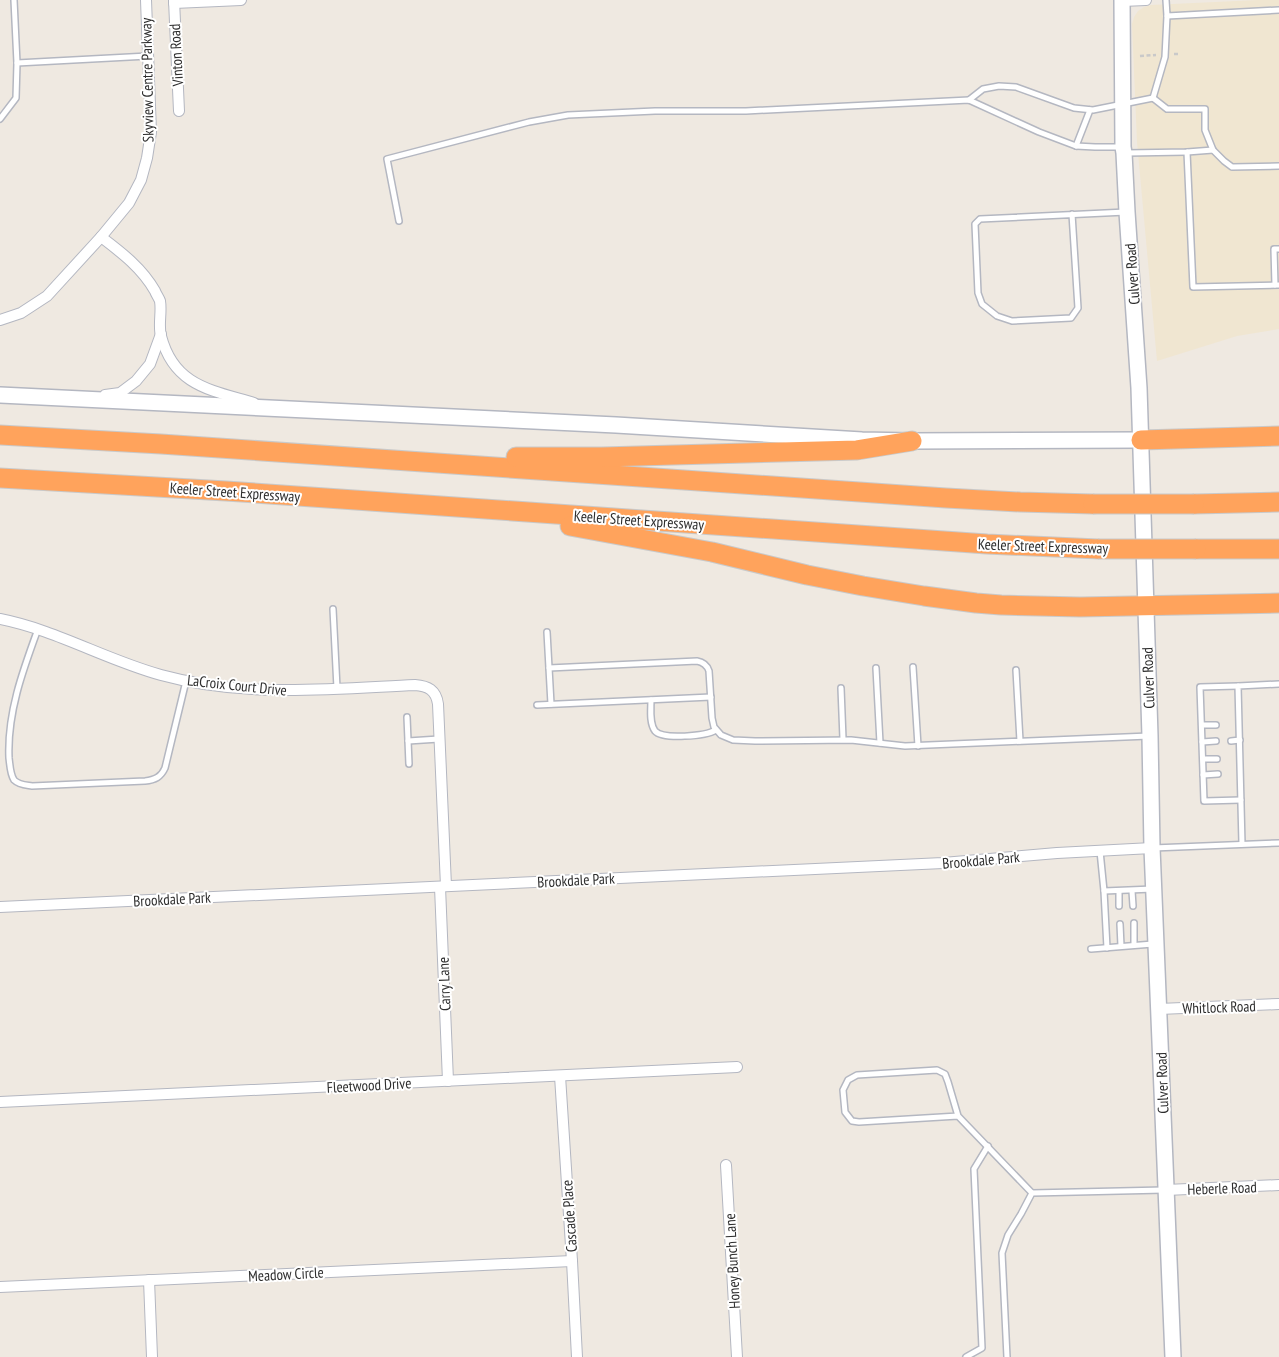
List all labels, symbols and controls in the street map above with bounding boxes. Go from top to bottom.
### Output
street label: Skyview Centre Parkway [136,17,158,142]
street label: Vinton Road [165,23,187,88]
street label: Culver Road [1120,243,1144,305]
street label: Keeler Street Expressway [169,478,301,506]
street label: Keeler Street Expressway [573,506,705,534]
street label: Keeler Street Expressway [978,534,1109,558]
street label: Culver Road [1137,647,1159,709]
street label: LaCroix Court Drive [186,670,288,700]
street label: Brookdale Park [942,847,1021,873]
street label: Brookdale Park [537,868,615,892]
street label: Brookdale Park [133,887,211,911]
street label: Carry Lane [434,957,454,1011]
street label: Whitlock Road [1182,996,1256,1018]
street label: Culver Road [1151,1052,1173,1114]
street label: Fleetwood Drive [326,1073,412,1097]
street label: Heberle Road [1187,1177,1257,1199]
street label: Cascade Place [557,1179,581,1253]
street label: Honey Bunch Lane [720,1213,744,1309]
street label: Meadow Circle [248,1263,324,1285]

